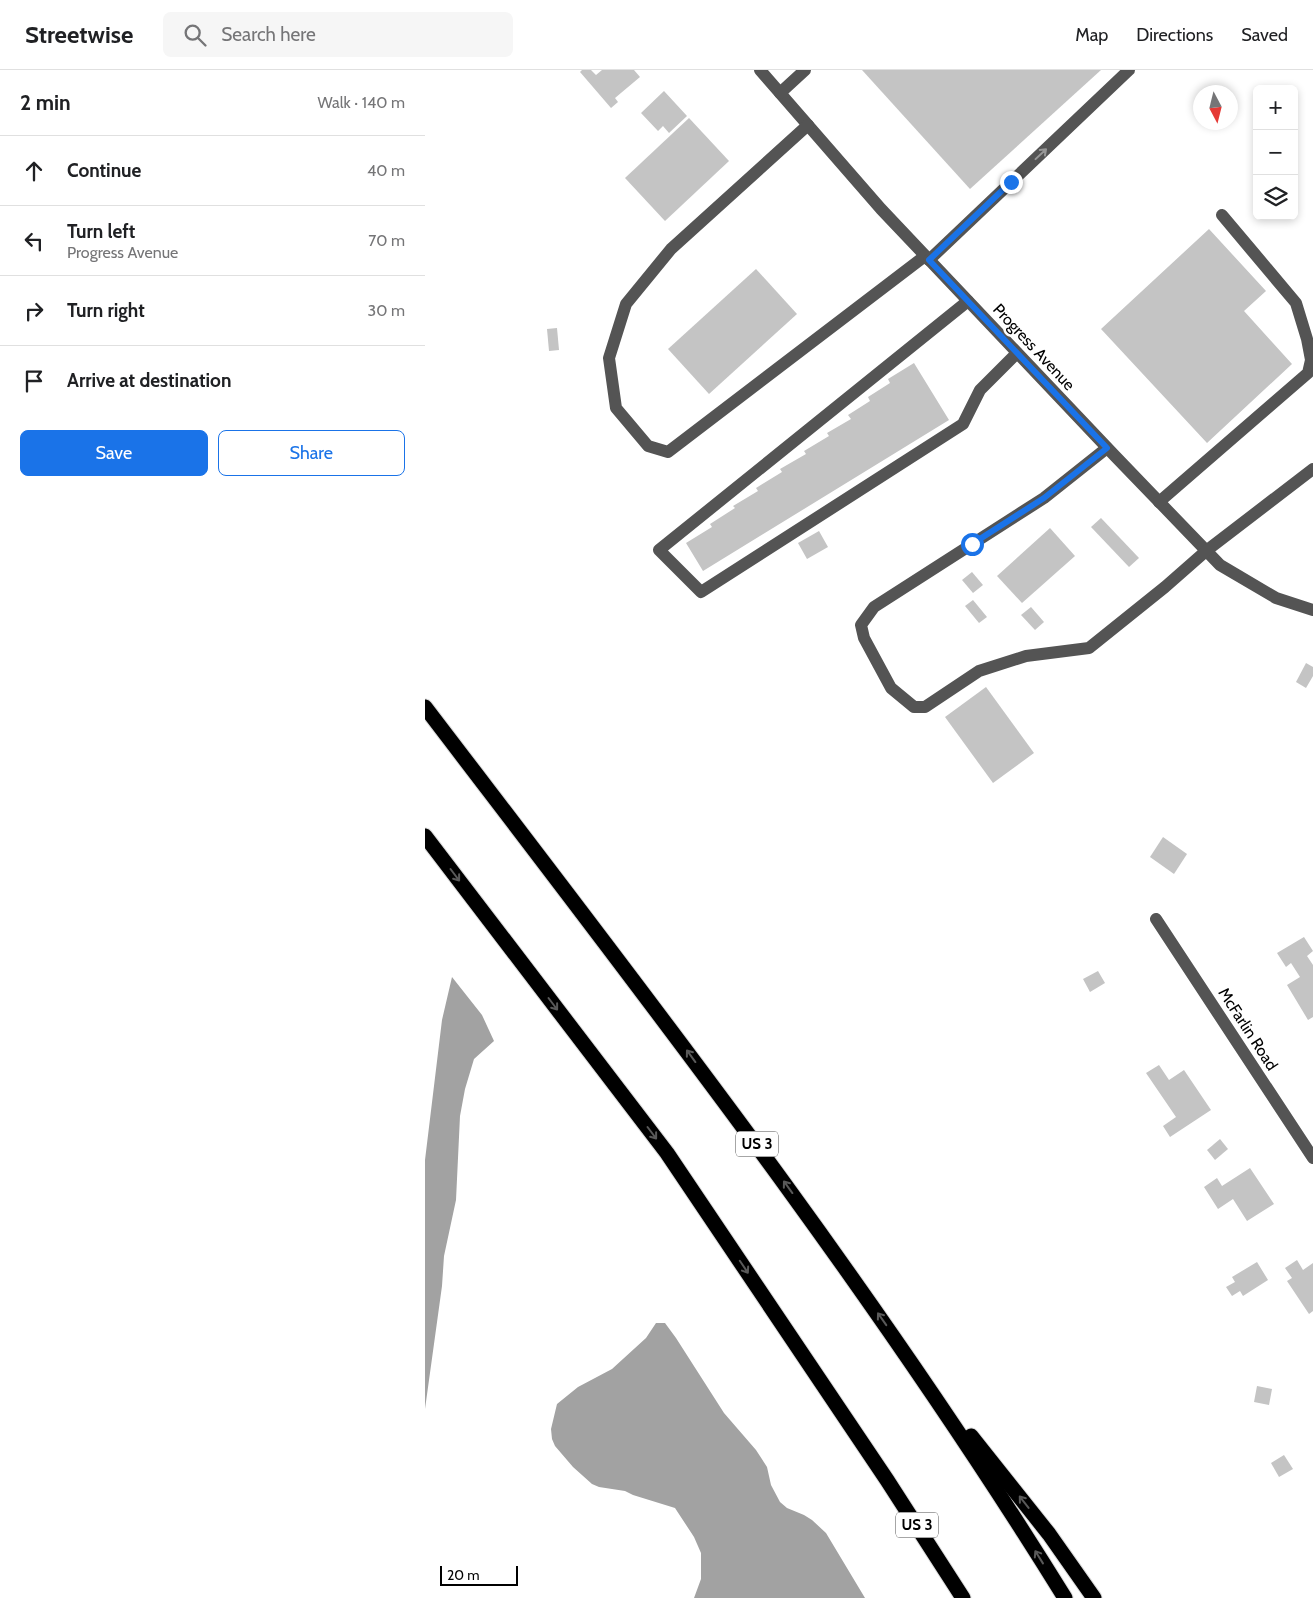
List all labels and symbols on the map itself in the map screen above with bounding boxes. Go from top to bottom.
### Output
north arrow [1193,85,1238,130]
one-way arrow [1034,148,1047,160]
route end [1000,171,1023,194]
street label: Progress Avenue [989,300,1079,394]
route start [961,533,984,556]
one-way arrow [449,868,460,881]
street label: McFarlin Road [1214,984,1282,1074]
one-way arrow [548,997,558,1011]
one-way arrow [686,1050,697,1063]
one-way arrow [646,1126,657,1139]
road number: US 3 [736,1132,778,1156]
one-way arrow [783,1180,793,1194]
one-way arrow [739,1260,749,1274]
one-way arrow [877,1312,887,1326]
one-way arrow [1019,1496,1030,1509]
road number: US 3 [896,1512,938,1538]
one-way arrow [1034,1550,1044,1564]
scale bar [440,1563,517,1586]

